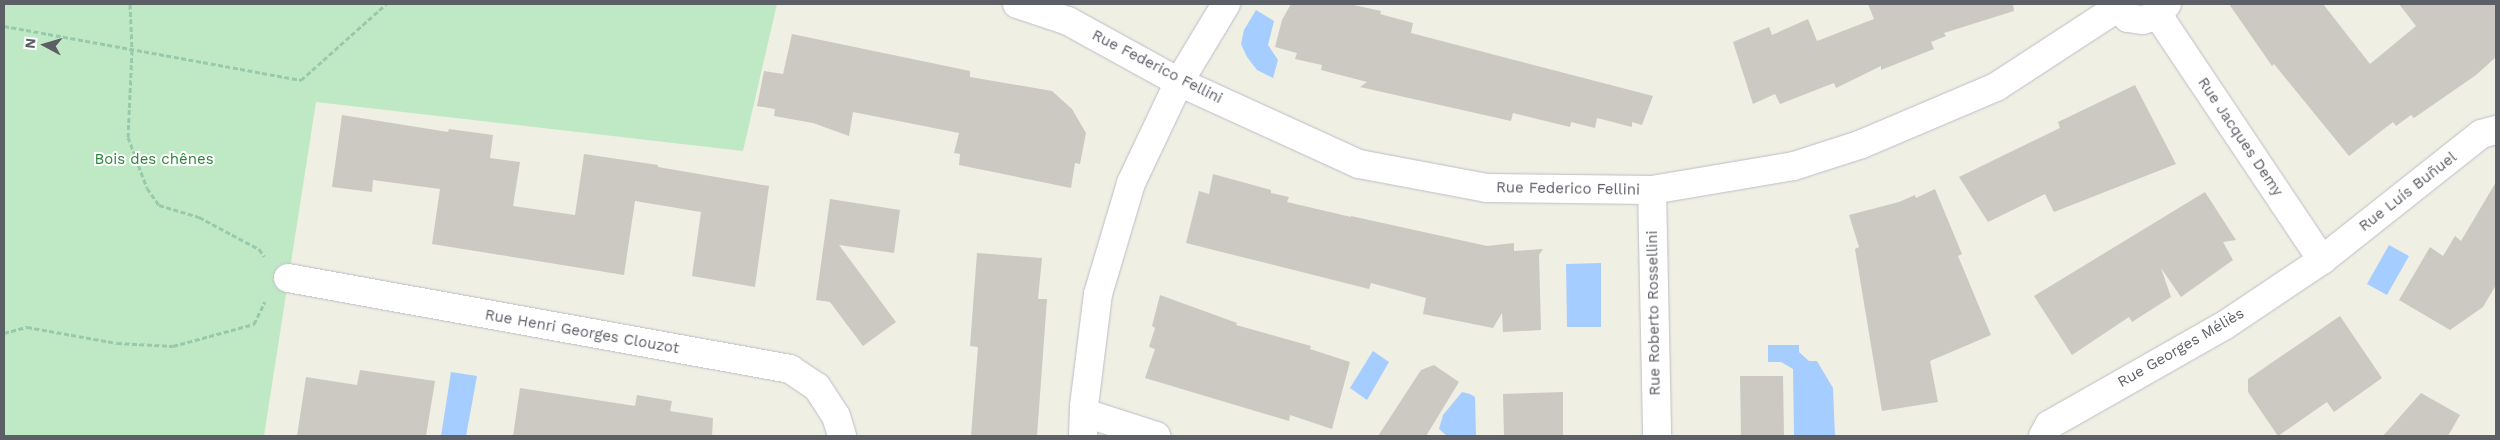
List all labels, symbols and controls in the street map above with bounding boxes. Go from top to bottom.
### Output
north arrow [20,20,70,70]
street label: Rue Federico Fellini [1089,26,1225,108]
text: N [22,37,39,49]
street label: Rue Jacques Demy [2194,74,2286,200]
street label: Rue Luís Buñuel [2356,148,2460,236]
park label: Bois des chênes [94,151,214,169]
street label: Rue Federico Fellini [1496,179,1640,199]
street label: Rue Roberto Rossellini [1644,230,1664,396]
street label: Rue Georges Méliès [2114,304,2248,392]
street label: Rue Henri Georges Clouzot [483,306,681,358]

